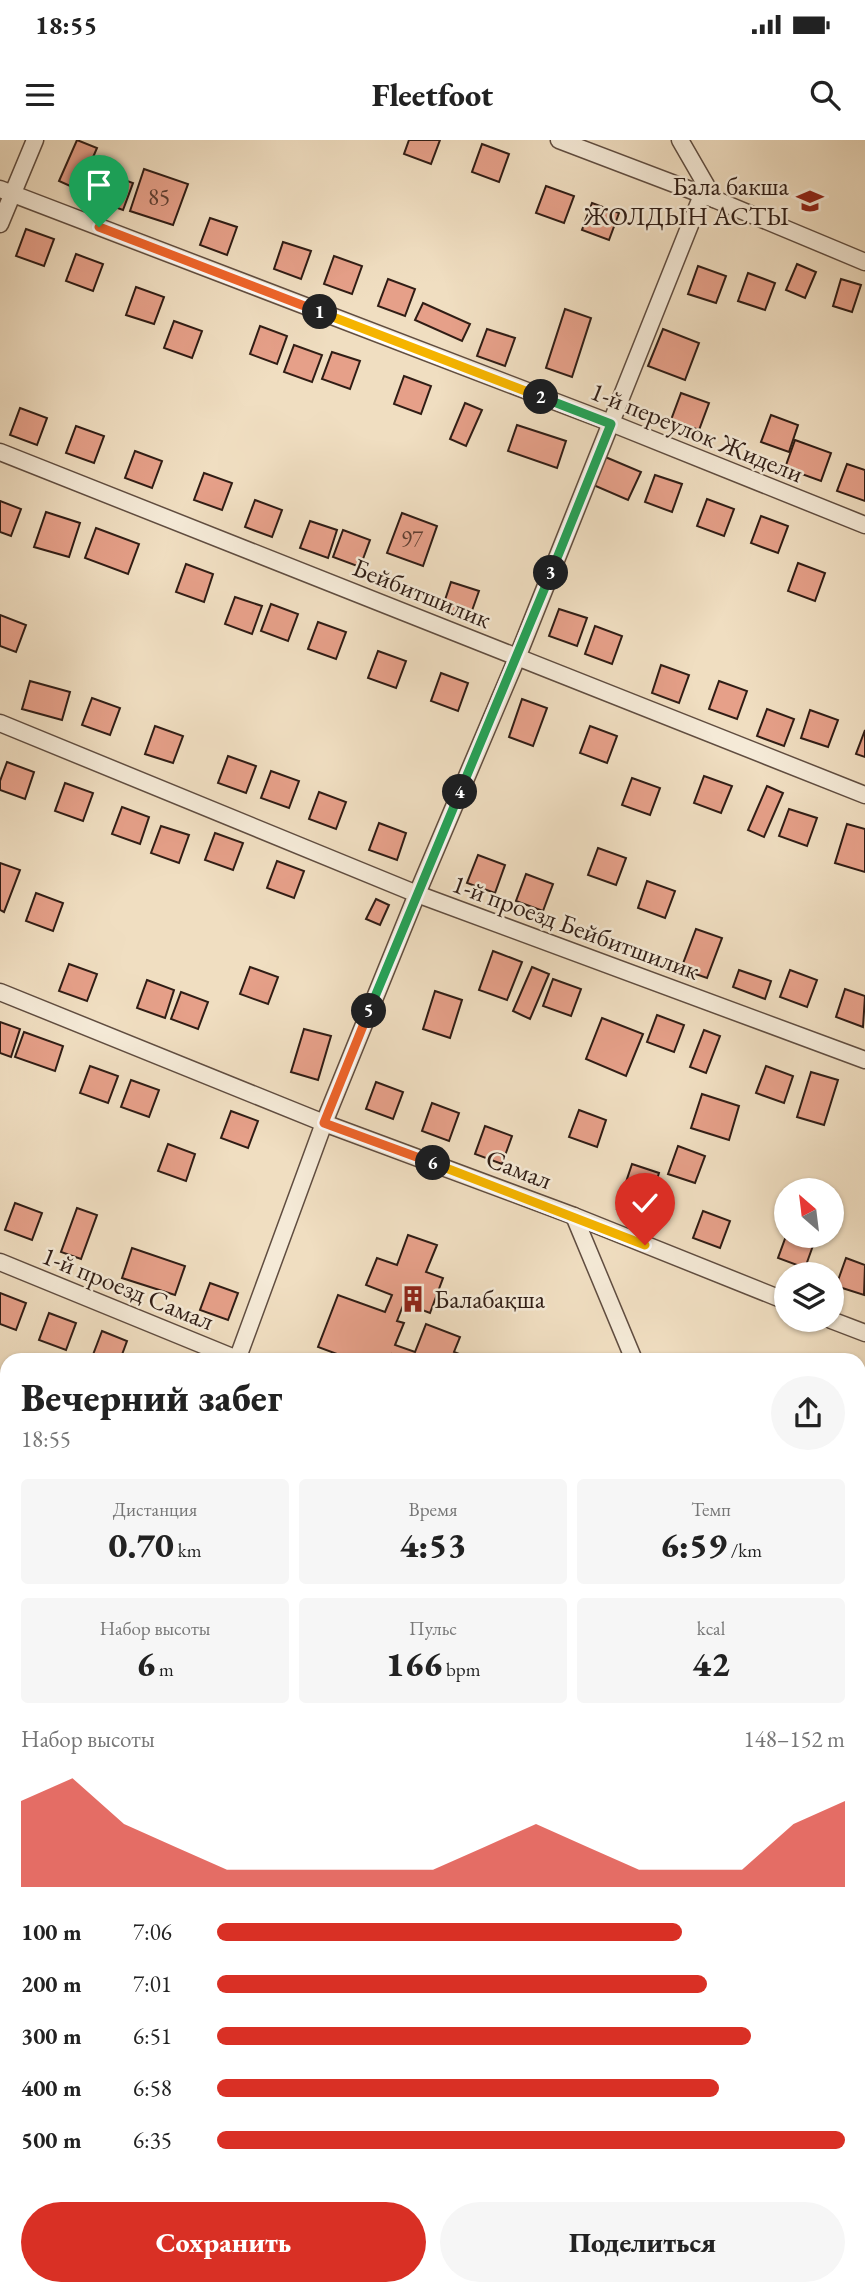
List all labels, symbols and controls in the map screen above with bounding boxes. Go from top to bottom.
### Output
text: 18:55 [35,8,97,42]
text: Fleetfoot [372,74,493,116]
icon: menu [21,76,59,114]
icon: search [806,76,844,114]
pin [69,155,129,227]
icon: arrive [80,166,118,204]
place label: Бала бакша ЖОЛДЫН АСТЫ [583,169,790,233]
house number: 85 [148,182,170,212]
school or university icon: Бала бакша ЖОЛДЫН АСТЫ [795,186,825,216]
pin: 1 [302,294,338,330]
text: 1 [314,299,325,324]
street label: 1-й переулок Жидели [586,374,809,490]
pin: 2 [524,380,558,414]
text: 2 [535,384,546,409]
house number: 97 [401,524,424,554]
street label: Бейбитшилик [348,550,497,636]
pin: 3 [534,556,568,590]
text: 3 [545,560,556,585]
pin: 4 [442,774,477,810]
text: 4 [454,779,465,804]
street label: 1-й проезд Бейбитшилик [448,866,705,988]
pin: 5 [352,994,386,1028]
text: 5 [363,998,374,1023]
street label: Самал [481,1141,557,1197]
pin: 6 [416,1146,450,1180]
text: 6 [427,1150,438,1175]
pin [615,1173,675,1245]
north arrow [774,1178,844,1248]
map controls [774,1178,844,1332]
icon: check [626,1184,664,1222]
street label: 1-й проезд Самал [37,1238,219,1338]
button: layers [774,1262,844,1332]
place label: Балабақша [434,1282,546,1316]
building icon: Балабақша [398,1284,428,1314]
text: Вечерний забег [21,1373,282,1422]
button: share [771,1376,845,1450]
text: 18:55 [21,1424,71,1454]
text: Дистанция [113,1497,197,1522]
text: Время [409,1497,457,1522]
text: Темп [691,1497,731,1522]
text: 0.70 [109,1522,174,1567]
text: 4:53 [400,1522,466,1567]
text: 6:59 [660,1522,727,1567]
text: km [174,1538,202,1563]
text: /km [727,1538,762,1563]
text: Набор высоты [100,1616,210,1641]
text: Пульс [409,1616,457,1641]
text: kcal [697,1616,725,1641]
text: 6 [136,1641,155,1686]
text: 166 [386,1641,442,1686]
text: 42 [692,1641,730,1686]
text: m [155,1657,174,1682]
text: bpm [442,1657,480,1682]
text: Набор высоты [21,1724,155,1754]
text: 148–152 m [744,1724,845,1754]
text: 100 m [21,1917,82,1947]
text: 7:06 [133,1917,172,1947]
text: 200 m [21,1969,82,1999]
text: 7:01 [133,1969,172,1999]
text: 300 m [21,2021,82,2051]
text: 6:51 [133,2021,172,2051]
text: 400 m [21,2073,82,2103]
text: 6:58 [133,2073,172,2103]
text: 500 m [21,2125,82,2155]
text: 6:35 [133,2125,172,2155]
button: Сохранить [21,2202,426,2282]
button: Поделиться [440,2202,845,2282]

